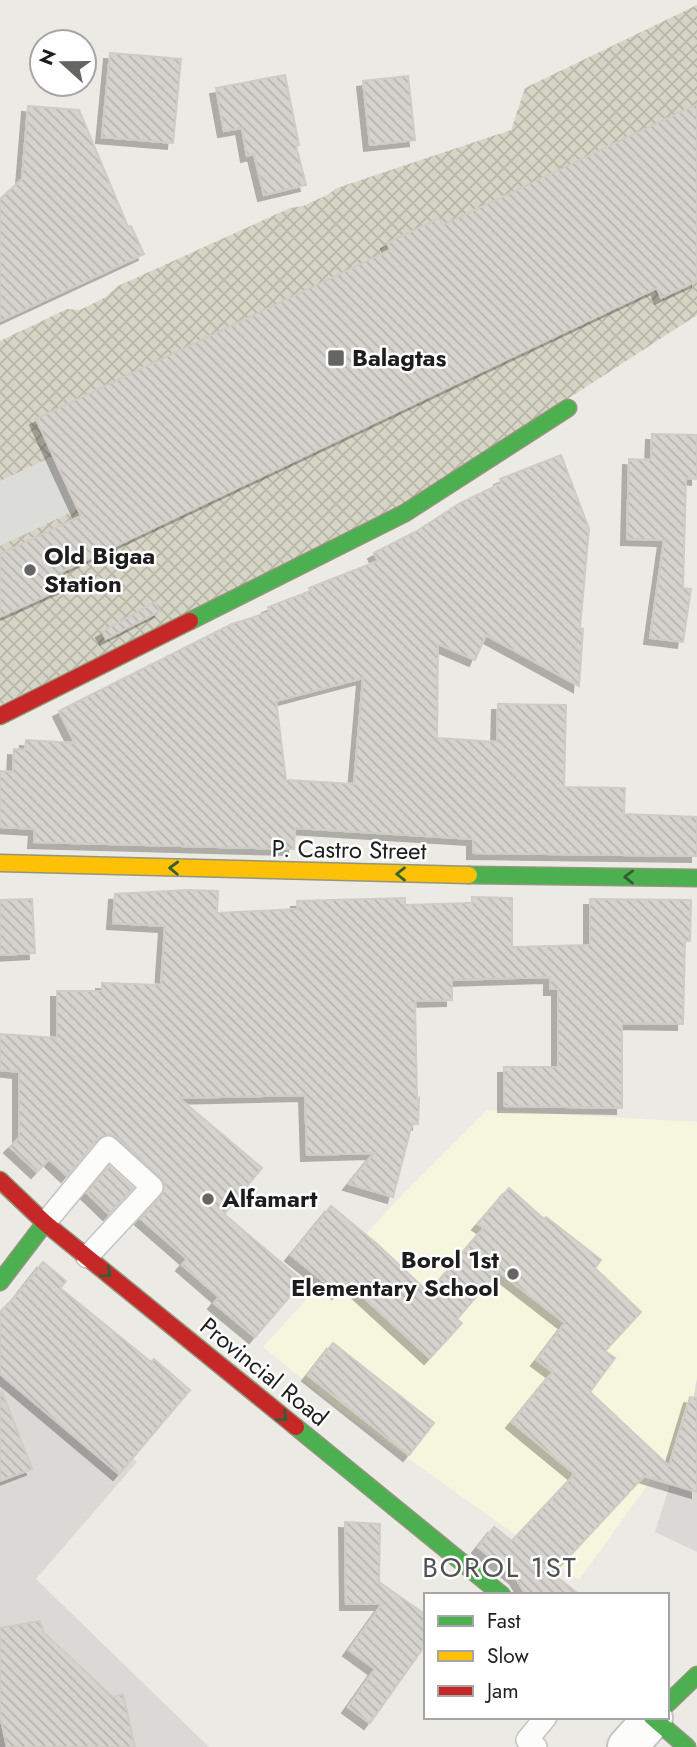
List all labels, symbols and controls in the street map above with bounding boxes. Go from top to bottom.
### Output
north arrow [28,28,98,98]
text: N [32,45,63,69]
place label: Balagtas [352,340,446,375]
marker: Balagtas [326,348,346,368]
place label: Old Bigaa Station [44,538,155,601]
marker: Old Bigaa Station [22,562,38,578]
street label: P. Castro Street [271,831,427,868]
one-way arrow [168,861,179,876]
one-way arrow [396,866,406,882]
one-way arrow [623,870,634,885]
place label: Alfamart [221,1181,318,1216]
marker: Alfamart [200,1191,216,1207]
place label: Borol 1st Elementary School [291,1242,499,1305]
one-way arrow [99,1265,111,1278]
marker: Borol 1st Elementary School [505,1266,521,1282]
street label: Provincial Road [193,1309,336,1434]
one-way arrow [275,1409,288,1421]
district label: BOROL 1ST [422,1547,578,1588]
legend [424,1593,669,1719]
text: Fast [487,1606,520,1636]
text: Slow [487,1641,529,1671]
text: Jam [484,1676,519,1706]

